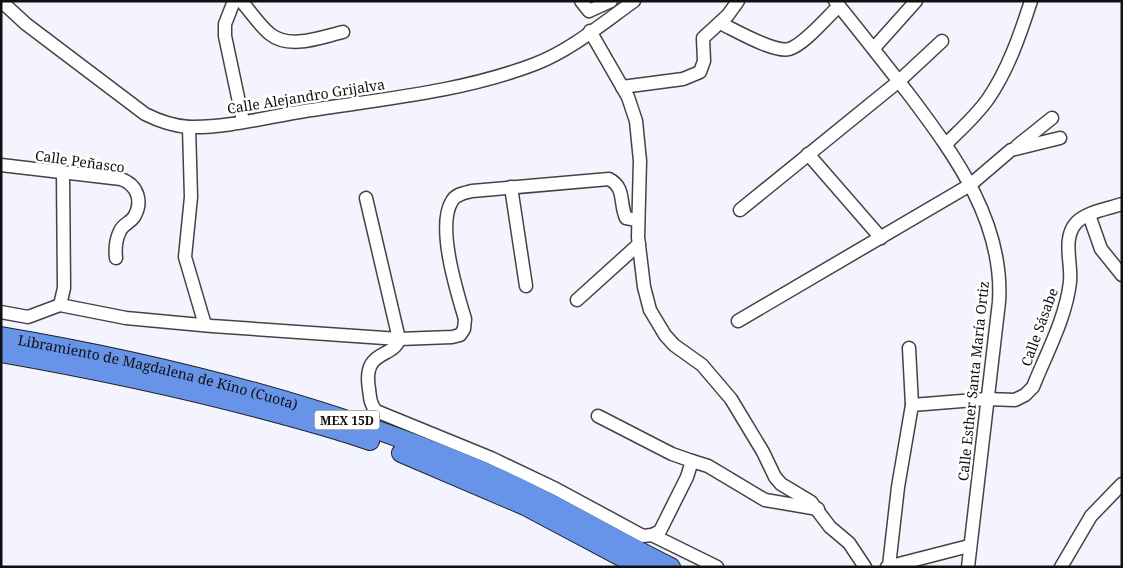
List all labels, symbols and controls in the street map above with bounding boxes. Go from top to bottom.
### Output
street label: Calle Alejandro Grijalva [226,74,386,118]
street label: Calle Peñasco [34,145,126,177]
street label: Calle Esther Santa María Ortiz [953,280,993,482]
street label: Calle Sásabe [1016,285,1062,369]
street label: Libramiento de Magdalena de Kino (Cuota) [17,330,301,413]
road number: MEX 15D [314,410,380,430]

